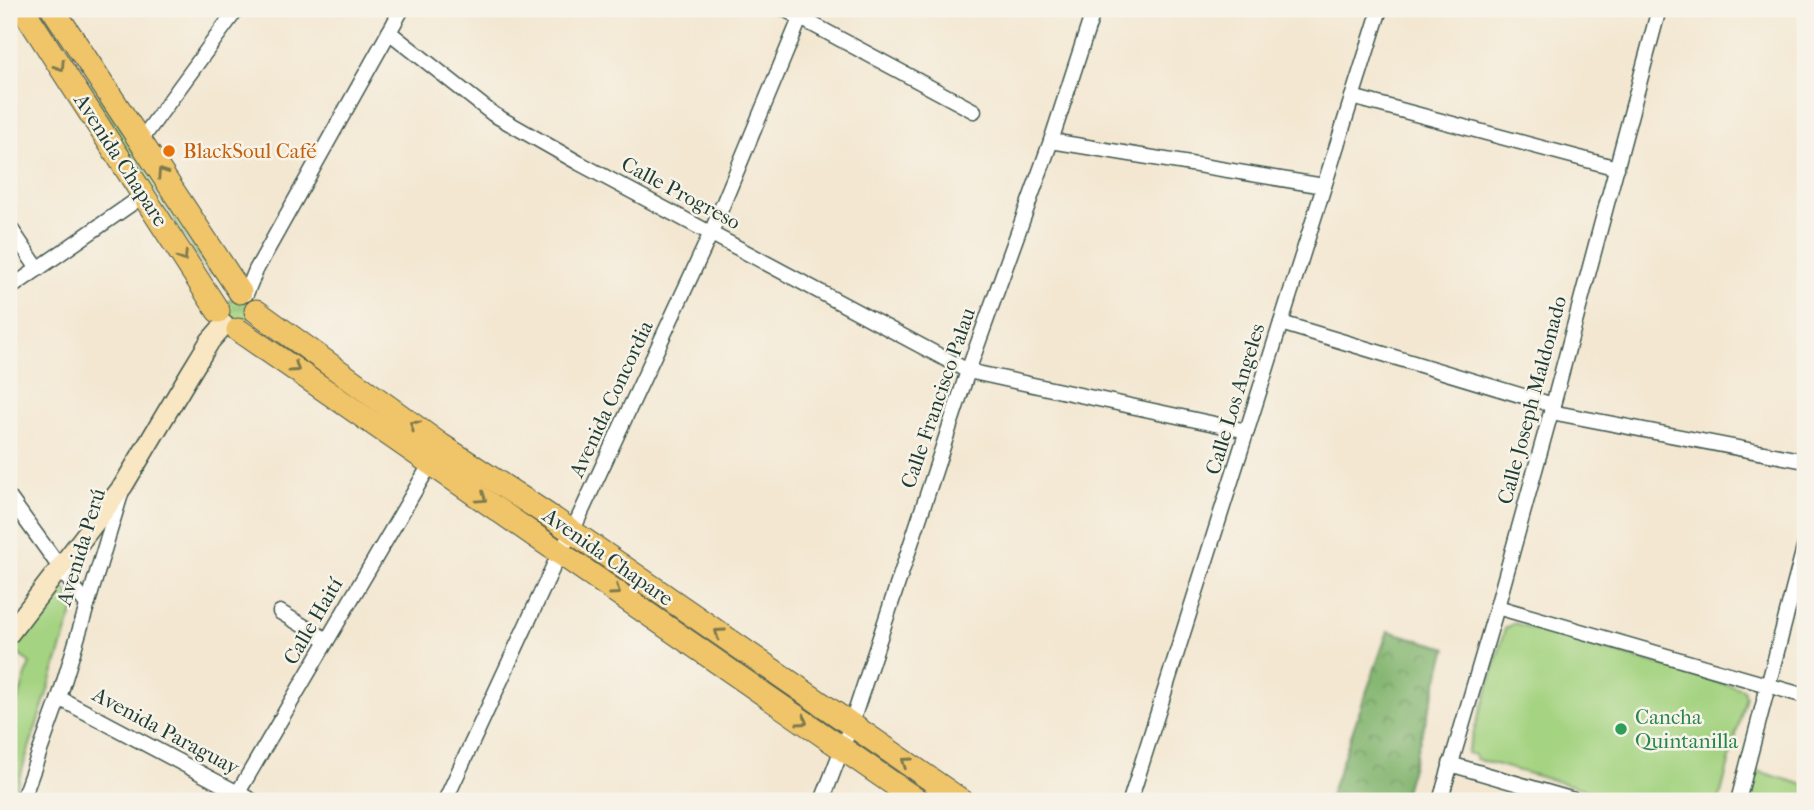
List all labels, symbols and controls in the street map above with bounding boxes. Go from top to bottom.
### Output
one-way arrow [52,58,64,71]
street label: Avenida Chapare [69,88,173,231]
place label: BlackSoul Café [183,139,317,163]
marker: BlackSoul Café [161,143,177,159]
street label: Calle Progreso [617,152,745,234]
one-way arrow [158,168,171,181]
one-way arrow [175,250,188,263]
street label: Calle Joseph Maldonado [1493,293,1571,507]
street label: Calle Francisco Palau [896,304,980,491]
street label: Avenida Concordia [564,317,658,482]
street label: Calle Los Angeles [1201,320,1269,478]
one-way arrow [287,360,300,372]
one-way arrow [409,421,421,433]
street label: Avenida Perú [52,486,110,609]
one-way arrow [474,490,487,503]
street label: Avenida Chapare [537,503,678,611]
street label: Calle Haití [279,573,348,669]
one-way arrow [608,583,621,595]
one-way arrow [714,629,727,641]
street label: Avenida Paraguay [88,682,244,780]
place label: Cancha Quintanilla [1635,705,1739,753]
one-way arrow [795,713,808,725]
marker: Cancha Quintanilla [1613,721,1629,737]
one-way arrow [901,758,914,770]

